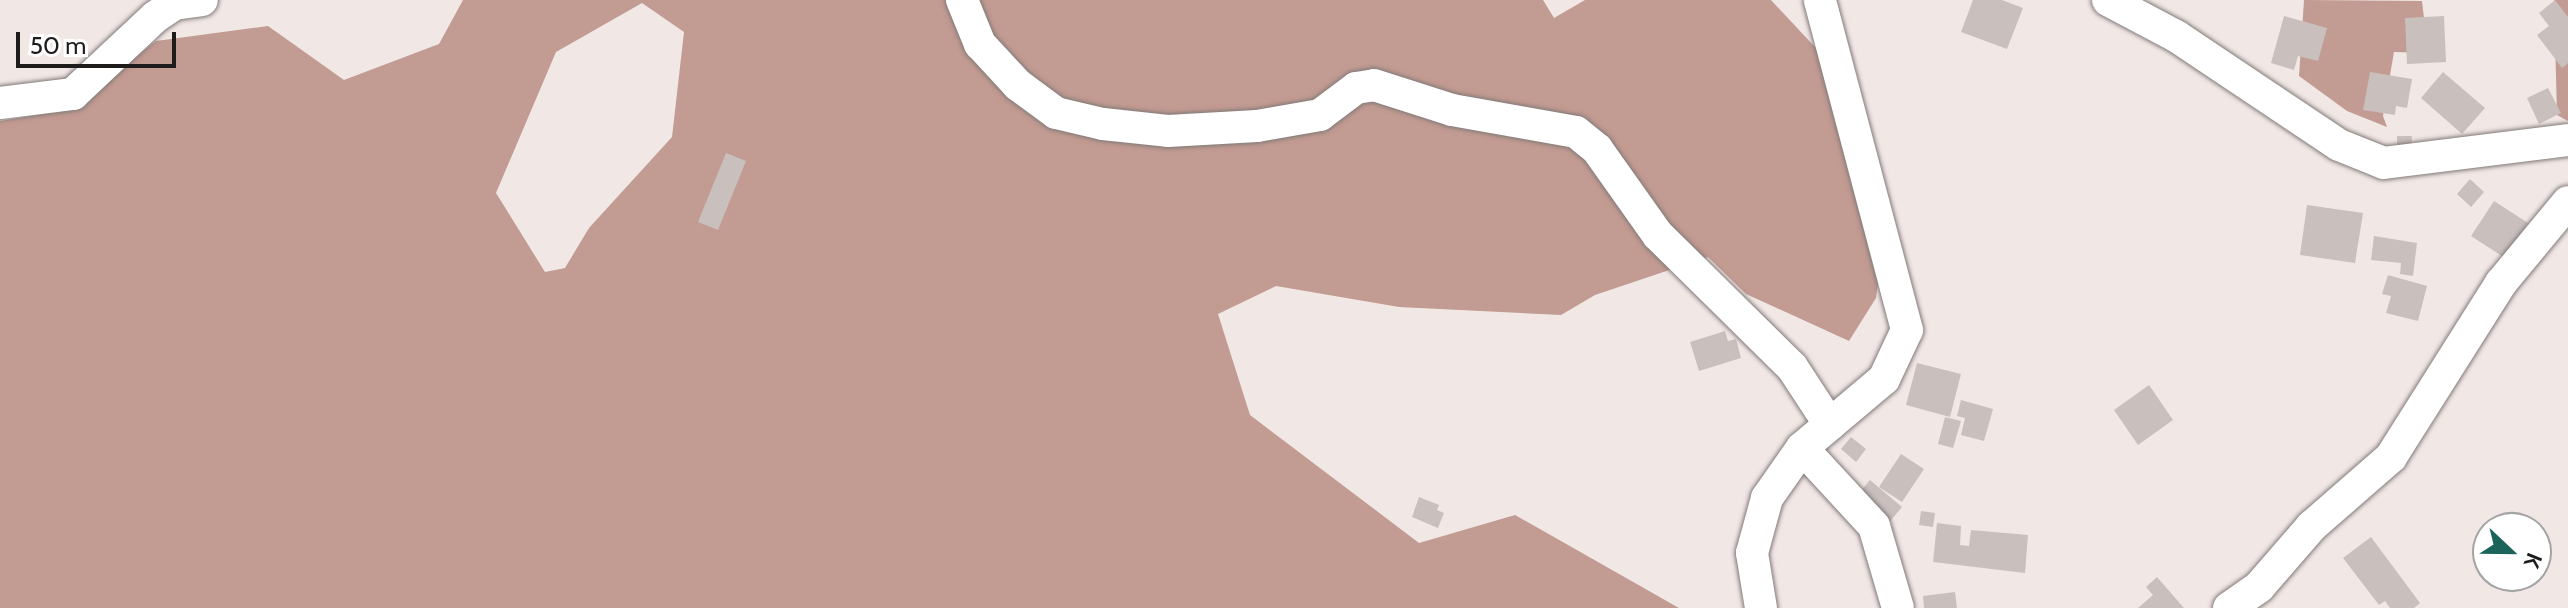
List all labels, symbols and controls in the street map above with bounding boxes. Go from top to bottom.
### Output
scale bar [20,16,180,66]
text: 50 m [30,31,86,60]
north arrow [2472,512,2552,592]
text: K [2518,549,2548,572]

